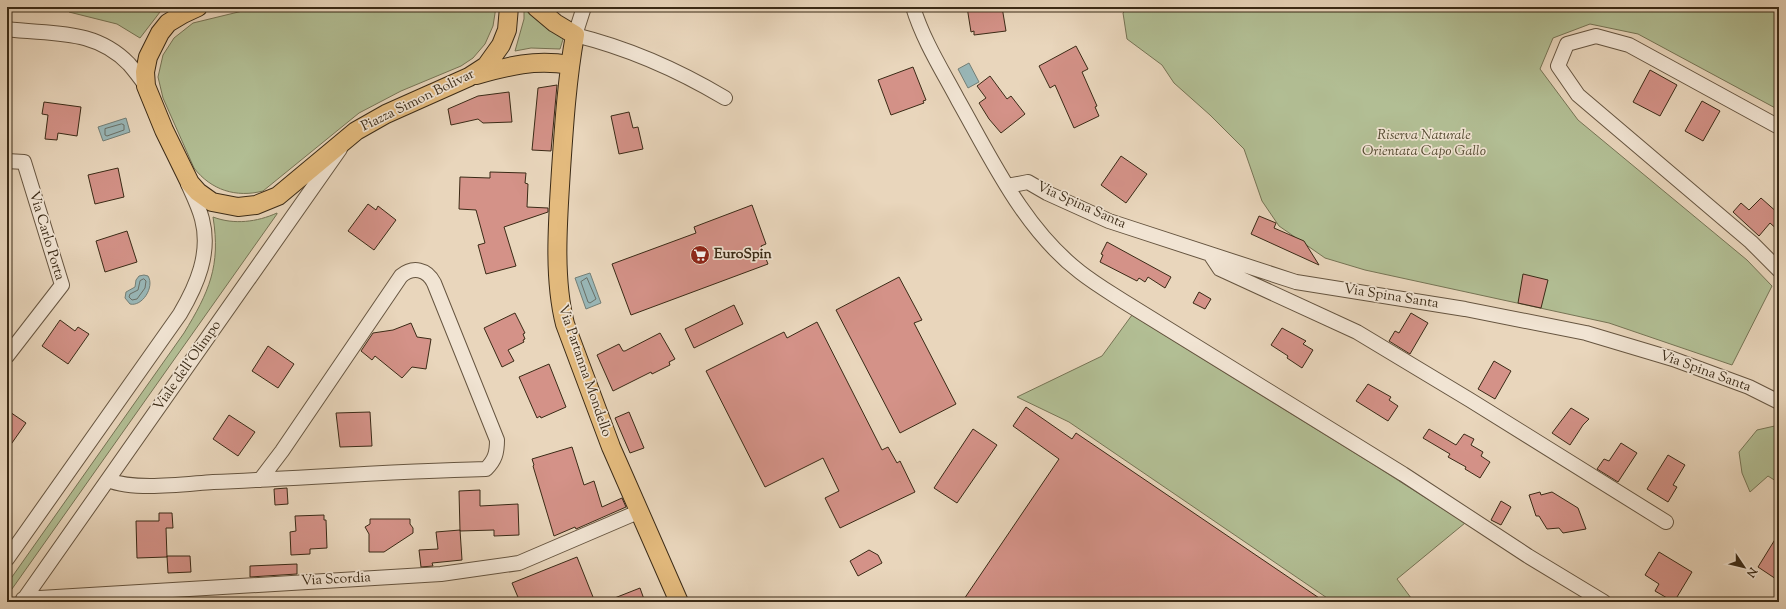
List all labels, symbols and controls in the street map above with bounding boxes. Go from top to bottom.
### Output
street label: Piazza Simon Bolivar [358,65,479,137]
park label: Riserva Naturale Orientata Capo Gallo [1362,126,1486,162]
street label: Via Spina Santa [1033,177,1129,235]
street label: Via Carlo Porta [23,189,69,284]
supermarket icon: EuroSpin [689,244,711,266]
place label: EuroSpin [714,245,773,265]
street label: Via Spina Santa [1342,280,1440,314]
street label: Via Partanna Mondello [552,302,616,440]
street label: Viale dell'Olimpo [149,316,227,415]
street label: Via Spina Santa [1657,346,1754,398]
north arrow [1724,547,1764,587]
text: N [1742,563,1761,581]
street label: Via Scordia [301,568,372,592]

